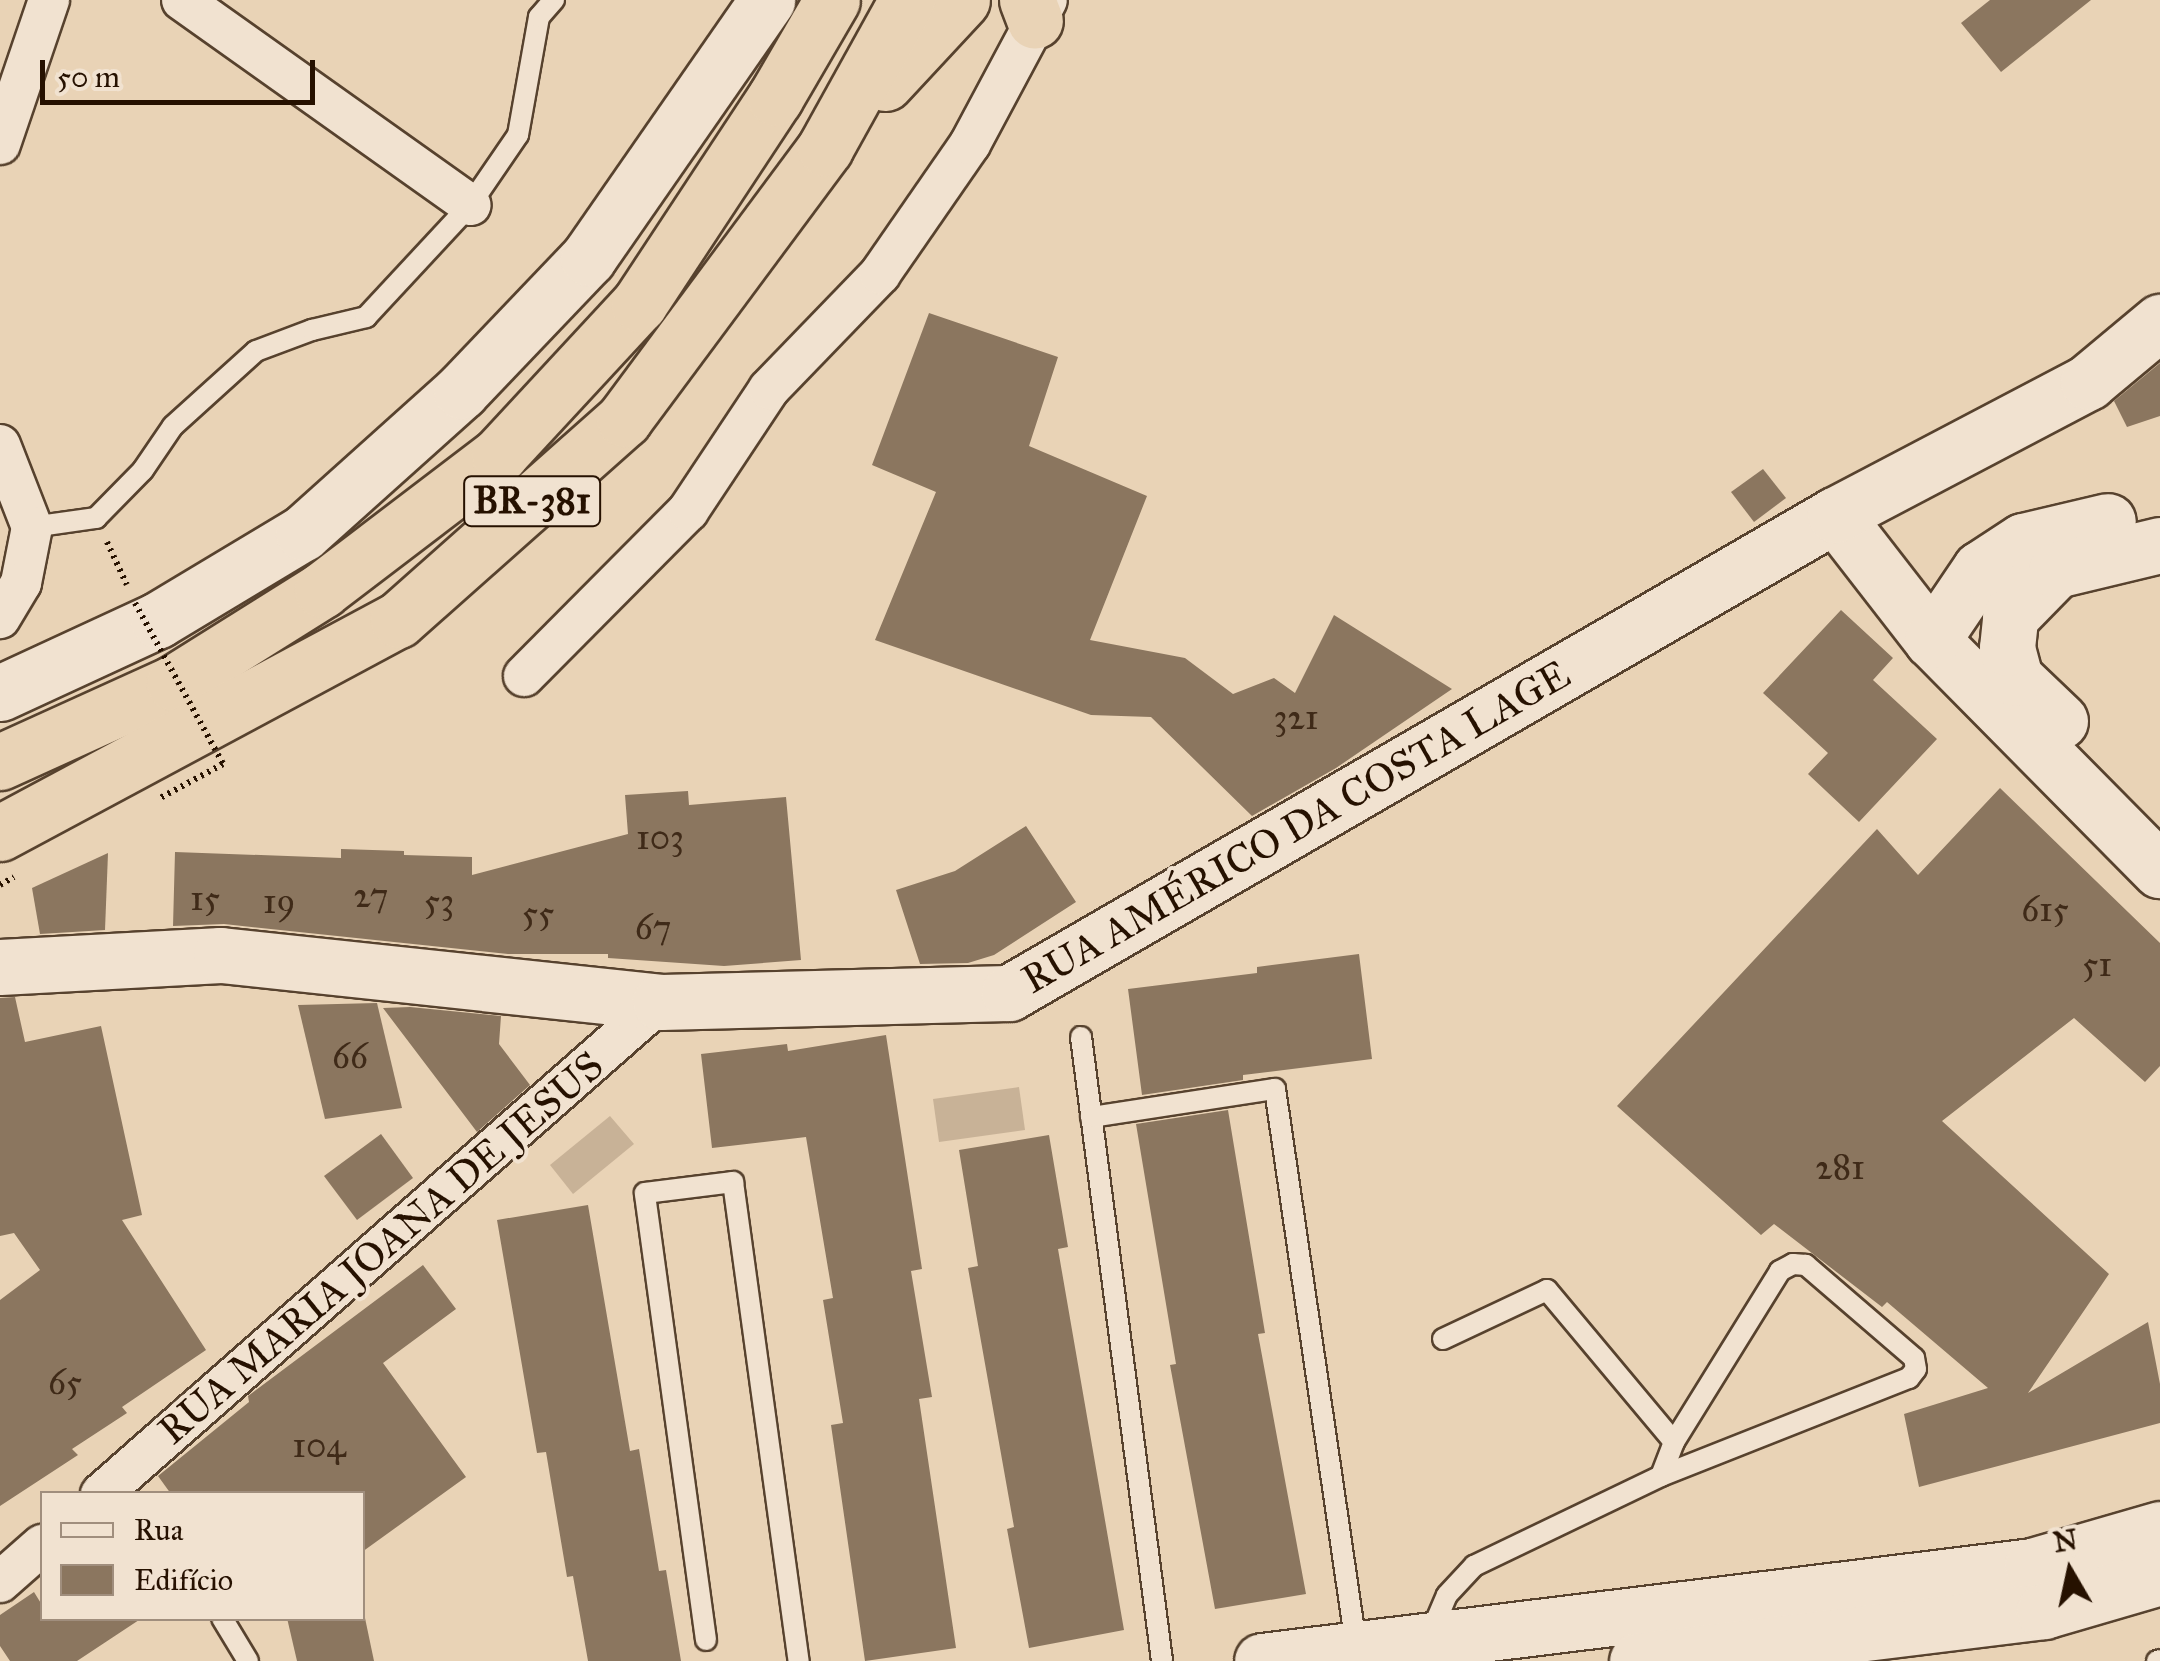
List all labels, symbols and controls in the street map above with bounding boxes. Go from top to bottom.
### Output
scale bar [45,40,320,102]
text: 50 m [57,59,120,95]
road number: BR-381 [462,468,602,534]
street label: RUA AMÉRICO DA COSTA LAGE [1014,650,1578,1004]
house number: 321 [1273,697,1319,739]
house number: 103 [636,817,684,859]
house number: 27 [354,875,388,917]
house number: 15 [190,878,220,920]
house number: 19 [263,881,295,923]
house number: 53 [424,881,454,923]
house number: 615 [2021,889,2069,931]
house number: 55 [522,893,554,935]
house number: 67 [635,907,671,949]
house number: 51 [2082,944,2112,986]
house number: 66 [332,1036,368,1078]
street label: RUA MARIA JOANA DE JESUS [149,1042,613,1454]
house number: 281 [1815,1147,1865,1189]
house number: 65 [48,1362,82,1404]
house number: 104 [292,1425,346,1467]
legend [40,1491,365,1621]
text: Rua [134,1512,184,1548]
north arrow [2020,1521,2120,1621]
text: N [2051,1522,2080,1560]
text: Edifício [134,1562,233,1598]

